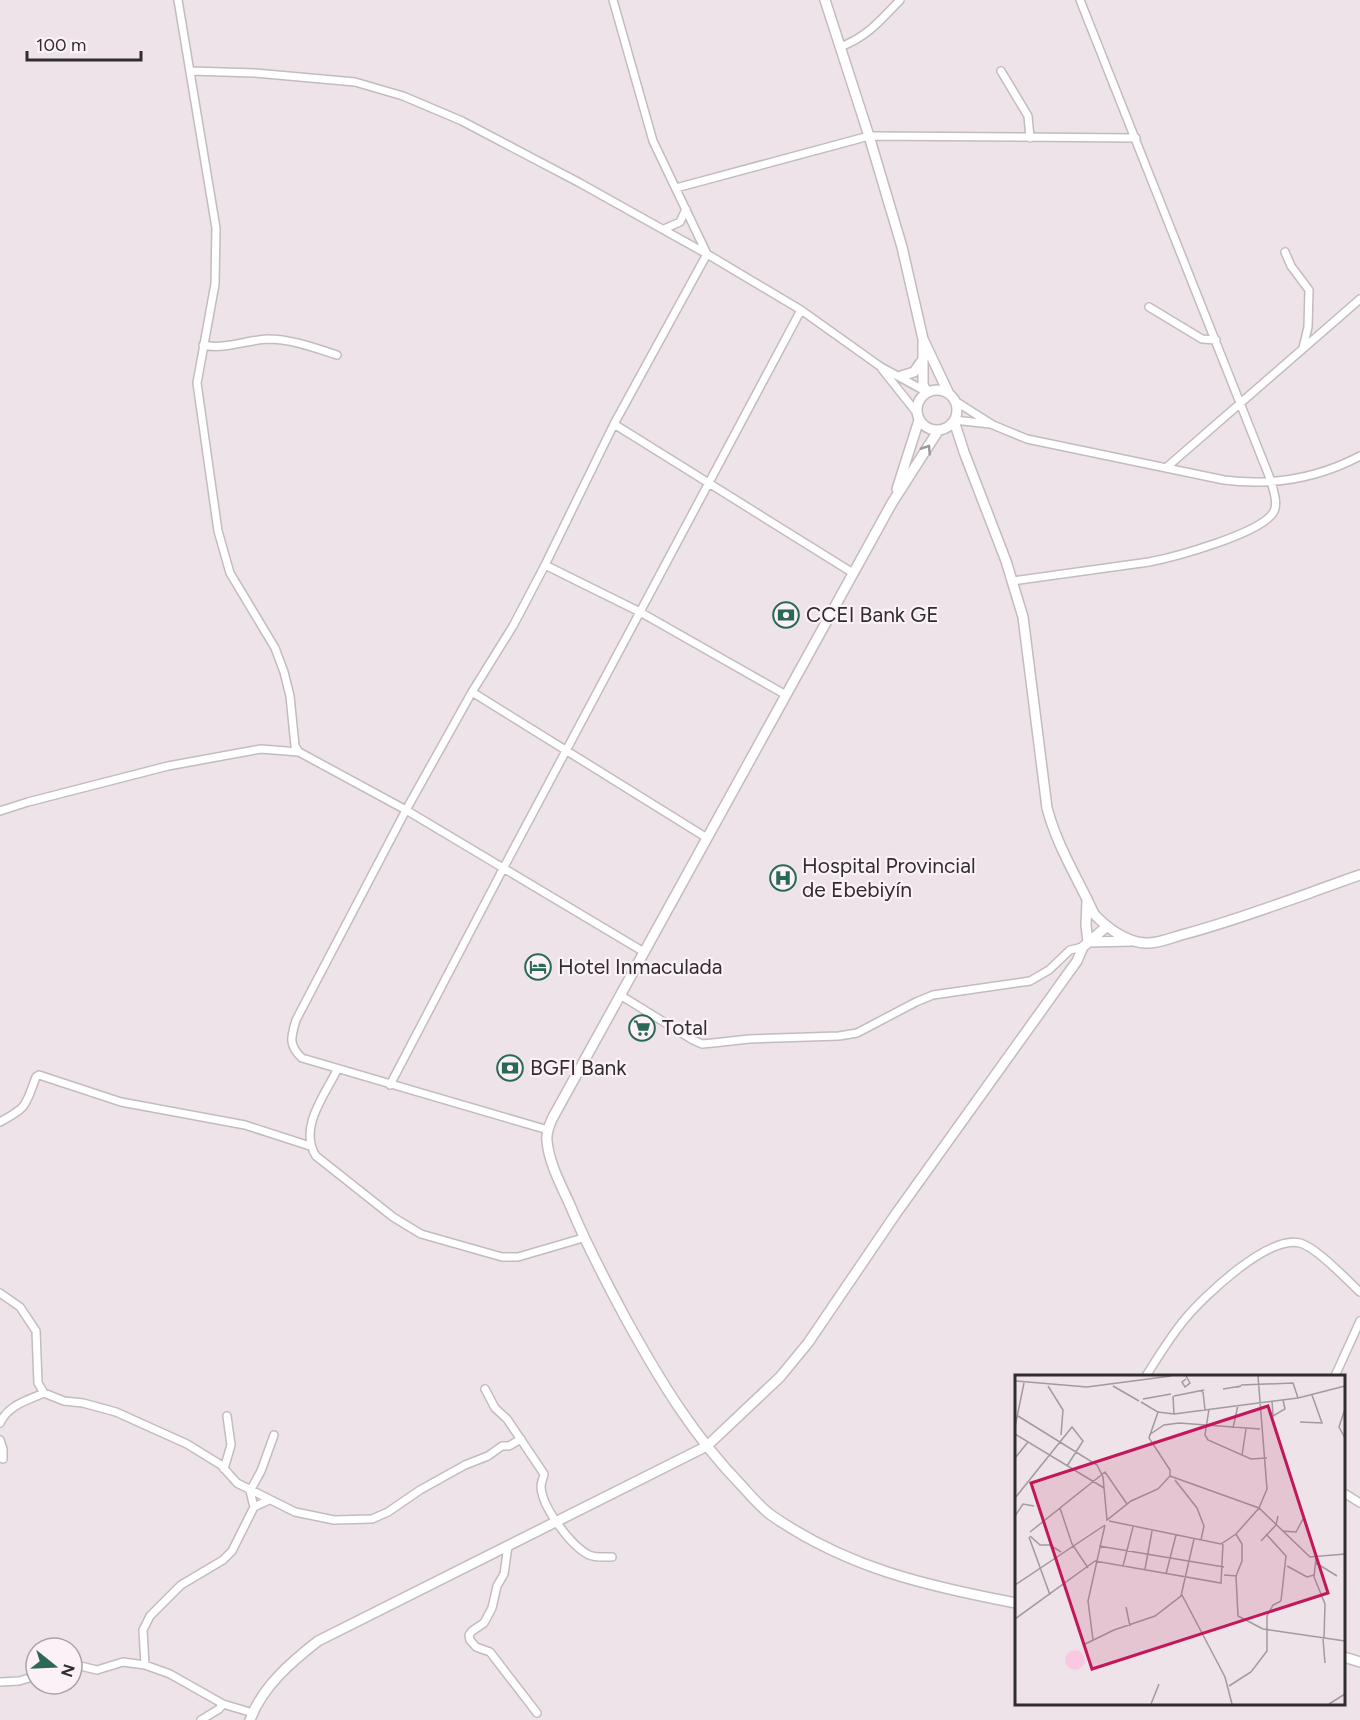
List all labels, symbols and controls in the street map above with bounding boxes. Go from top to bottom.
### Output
scale bar [27,24,141,62]
text: 100 m [36,34,86,56]
one-way arrow [919,445,931,455]
bank icon: CCEI Bank GE [771,600,801,630]
place label: CCEI Bank GE [806,602,939,627]
place label: Hospital Provincial de Ebebiyín [802,853,976,902]
hospital icon: Hospital Provincial de Ebebiyín [768,863,798,893]
hotel icon: Hotel Inmaculada [523,952,553,982]
place label: Hotel Inmaculada [558,954,723,979]
supermarket icon: Total [627,1013,657,1043]
place label: Total [662,1015,708,1040]
bank icon: BGFI Bank [495,1053,525,1083]
place label: BGFI Bank [530,1055,627,1080]
inset map [1015,1375,1345,1705]
north arrow [24,1636,84,1696]
text: N [57,1662,79,1679]

